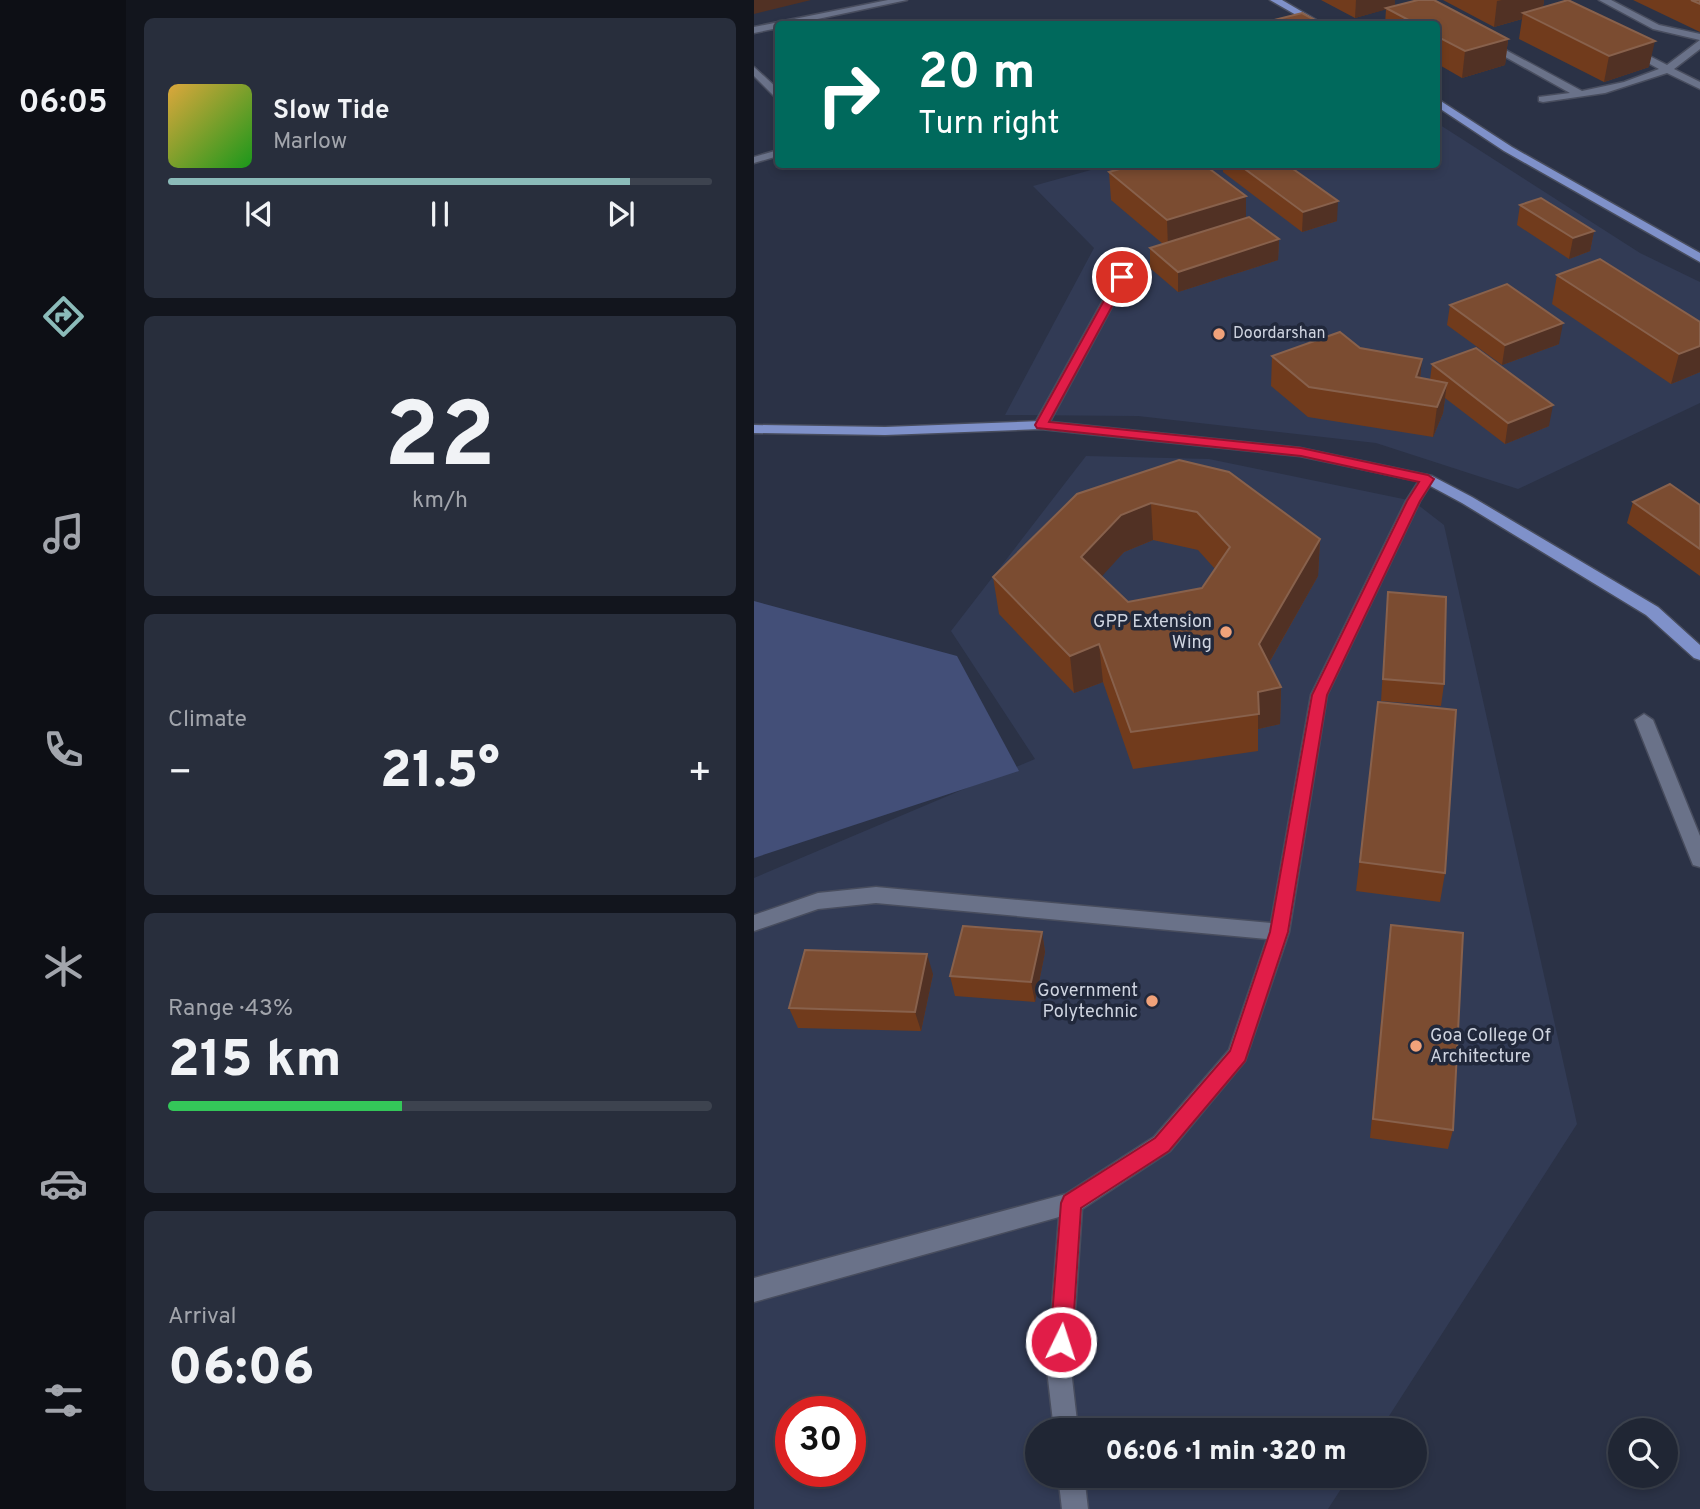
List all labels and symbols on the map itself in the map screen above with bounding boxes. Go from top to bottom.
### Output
pin [1092,247,1152,307]
place label: Doordarshan [1233,324,1326,344]
marker: Doordarshan [1211,326,1227,342]
place label: GPP Extension Wing [1093,611,1212,655]
marker: GPP Extension Wing [1218,624,1234,640]
place label: Government Polytechnic [1037,980,1138,1024]
marker: Government Polytechnic [1144,993,1160,1009]
place label: Goa College Of Architecture [1430,1025,1551,1069]
marker: Goa College Of Architecture [1408,1038,1424,1054]
position arrow [1024,1305,1098,1379]
speed limit sign: 30 [775,1396,866,1487]

